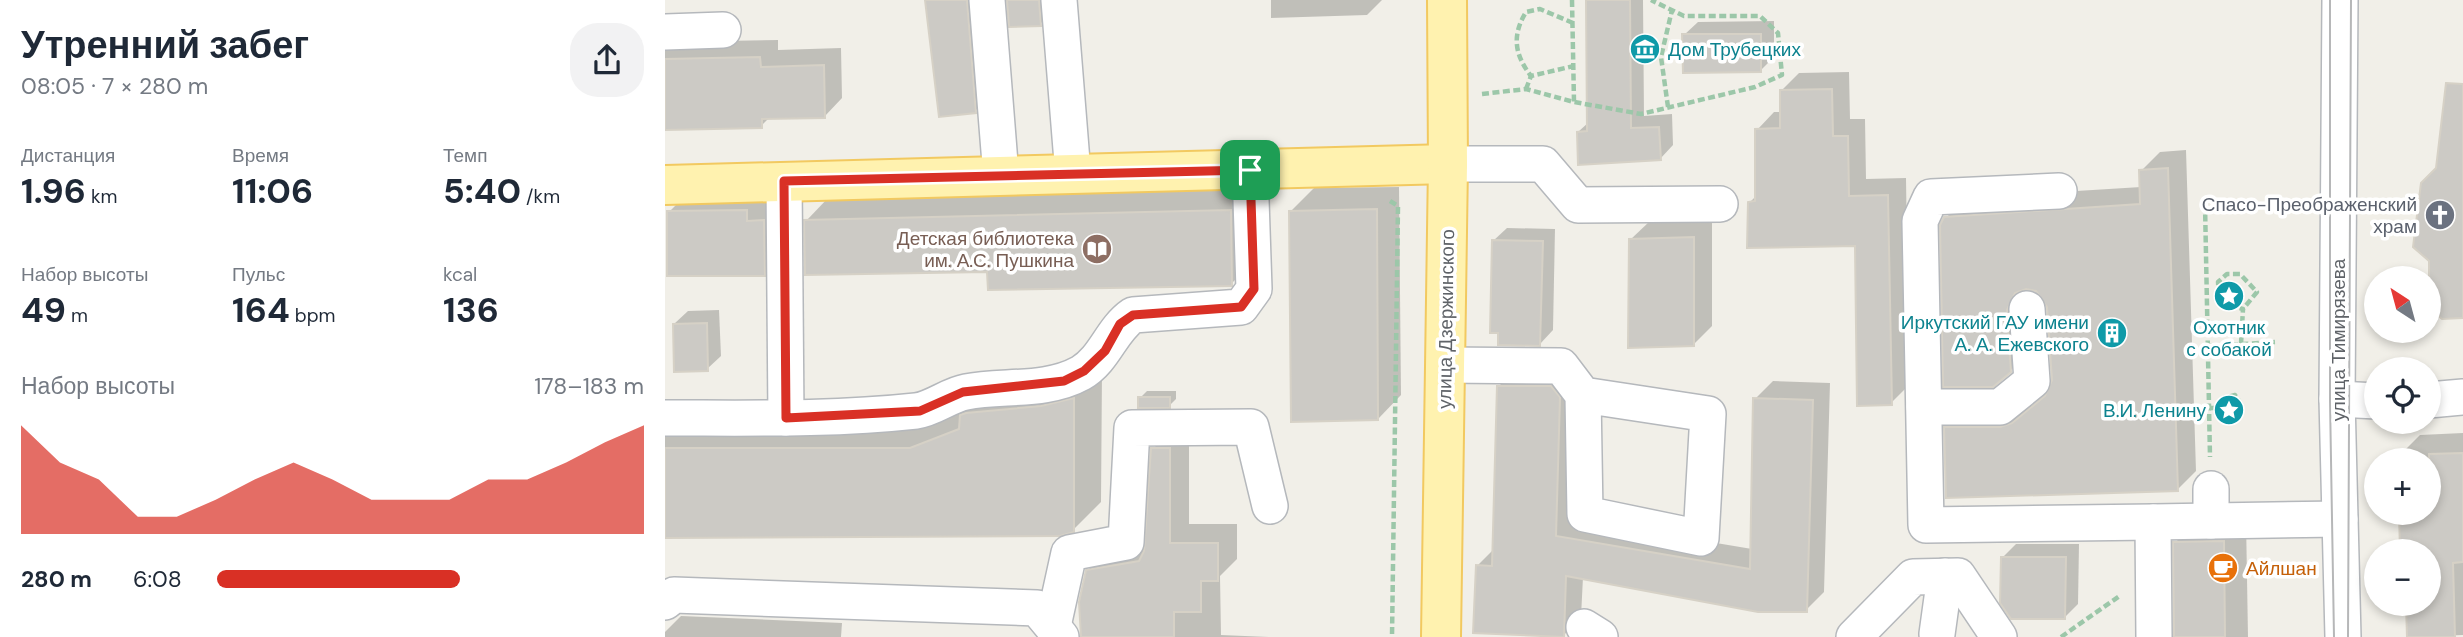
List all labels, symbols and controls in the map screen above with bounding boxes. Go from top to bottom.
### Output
text: Утренний забег [21,20,309,70]
button: share [570,23,644,97]
museum icon: Дом Трубецких [1628,32,1662,66]
place label: Дом Трубецких [1668,37,1801,62]
text: 08:05 · 7 × 280 m [21,71,208,101]
pin [1220,140,1280,200]
text: Дистанция [21,143,115,168]
text: Время [232,143,289,168]
text: Темп [443,143,487,168]
icon: arrive [1231,151,1269,189]
text: 1.96 [21,168,86,214]
text: 11:06 [232,168,313,214]
text: 5:40 [443,168,521,214]
text: km [86,184,118,209]
text: /km [521,184,560,209]
place label: Спасо-Преображенский храм [2202,192,2417,239]
church icon: Спасо-Преображенский храм [2423,198,2457,232]
place label: Детская библиотека им. А.С. Пушкина [897,226,1074,273]
street label: улица Дзержинского [1432,229,1460,409]
library icon: Детская библиотека им. А.С. Пушкина [1080,232,1114,266]
street label: улица Тимирязева [2326,258,2351,421]
text: Набор высоты [21,262,148,287]
text: Пульс [232,262,285,287]
text: kcal [443,262,477,287]
north arrow [2364,266,2441,343]
map controls [2364,266,2441,616]
place icon: Охотник с собакой [2212,279,2246,313]
text: 49 [21,287,66,333]
text: 164 [232,287,290,333]
text: 136 [443,287,499,333]
text: m [66,303,88,328]
text: bpm [290,303,335,328]
place label: Иркутский ГАУ имени А. А. Ежевского [1901,310,2089,357]
place label: Охотник с собакой [2186,315,2272,362]
building icon: Иркутский ГАУ имени А. А. Ежевского [2095,316,2129,350]
button: locate [2364,357,2441,434]
text: Набор высоты [21,371,175,401]
text: 178–183 m [534,371,644,401]
place icon: В.И. Ленину [2212,393,2246,427]
place label: В.И. Ленину [2103,398,2206,423]
button: + [2364,448,2441,525]
button: − [2364,539,2441,616]
cafe icon: Айлшан [2206,551,2240,585]
place label: Айлшан [2246,556,2317,581]
text: 280 m [21,564,92,594]
text: 6:08 [133,564,182,594]

